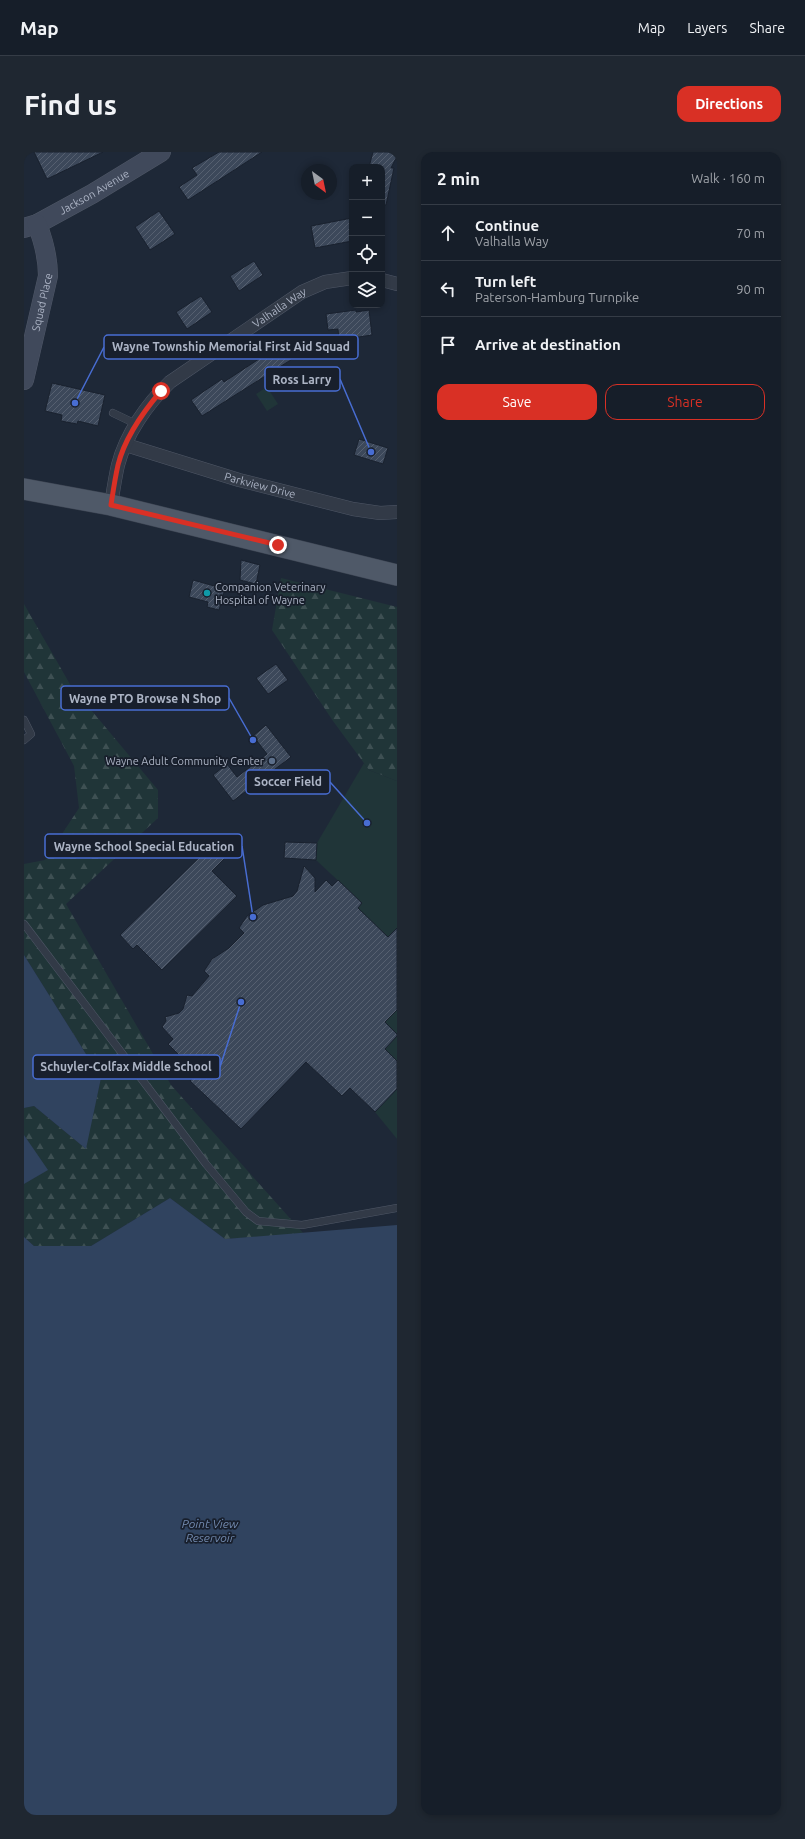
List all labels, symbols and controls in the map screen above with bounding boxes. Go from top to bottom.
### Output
text: Map [20,17,59,39]
text: Map [638,20,665,36]
text: Layers [687,20,727,36]
text: Share [749,20,785,36]
button: Directions [677,86,781,122]
text: Find us [24,89,117,120]
north arrow [301,164,337,200]
map controls [349,164,385,308]
button: + [349,164,385,200]
street label: Jackson Avenue [57,167,131,217]
text: 2 min [437,169,480,188]
text: Walk · 160 m [691,171,765,185]
button: − [349,200,385,236]
text: Continue [475,217,539,234]
icon: ahead [437,222,459,244]
text: 70 m [736,226,765,240]
text: Valhalla Way [475,234,548,248]
button: locate [349,236,385,272]
street label: Squad Place [29,272,55,332]
button: layers [349,272,385,308]
text: Turn left [475,273,536,290]
icon: left [437,278,459,300]
text: 90 m [736,282,765,296]
street label: Valhalla Way [250,285,308,330]
text: Paterson-Hamburg Turnpike [475,290,639,304]
icon: arrive [437,334,459,356]
callout: Wayne Township Memorial First Aid Squad [104,335,358,359]
text: Arrive at destination [475,336,621,353]
text: Wayne Township Memorial First Aid Squad [112,340,350,353]
callout: Ross Larry [265,367,340,391]
text: Ross Larry [273,373,332,386]
route start [152,382,170,400]
button: Save [437,384,597,420]
button: Share [605,384,765,420]
street label: Parkview Drive [223,470,297,500]
route end [269,536,287,554]
place label: Companion Veterinary Hospital of Wayne [215,581,326,606]
marker: Companion Veterinary Hospital of Wayne [202,588,212,598]
callout: Wayne PTO Browse N Shop [61,686,229,710]
text: Wayne PTO Browse N Shop [69,692,221,705]
place label: Wayne Adult Community Center [105,755,265,767]
marker: Wayne Adult Community Center [267,756,277,766]
callout: Soccer Field [246,770,330,794]
text: Soccer Field [254,775,322,788]
callout: Wayne School Special Education [45,834,242,858]
text: Wayne School Special Education [54,840,234,853]
callout: Schuyler-Colfax Middle School [33,1055,220,1079]
text: Schuyler-Colfax Middle School [40,1060,212,1073]
water label: Point View Reservoir [182,1517,239,1544]

